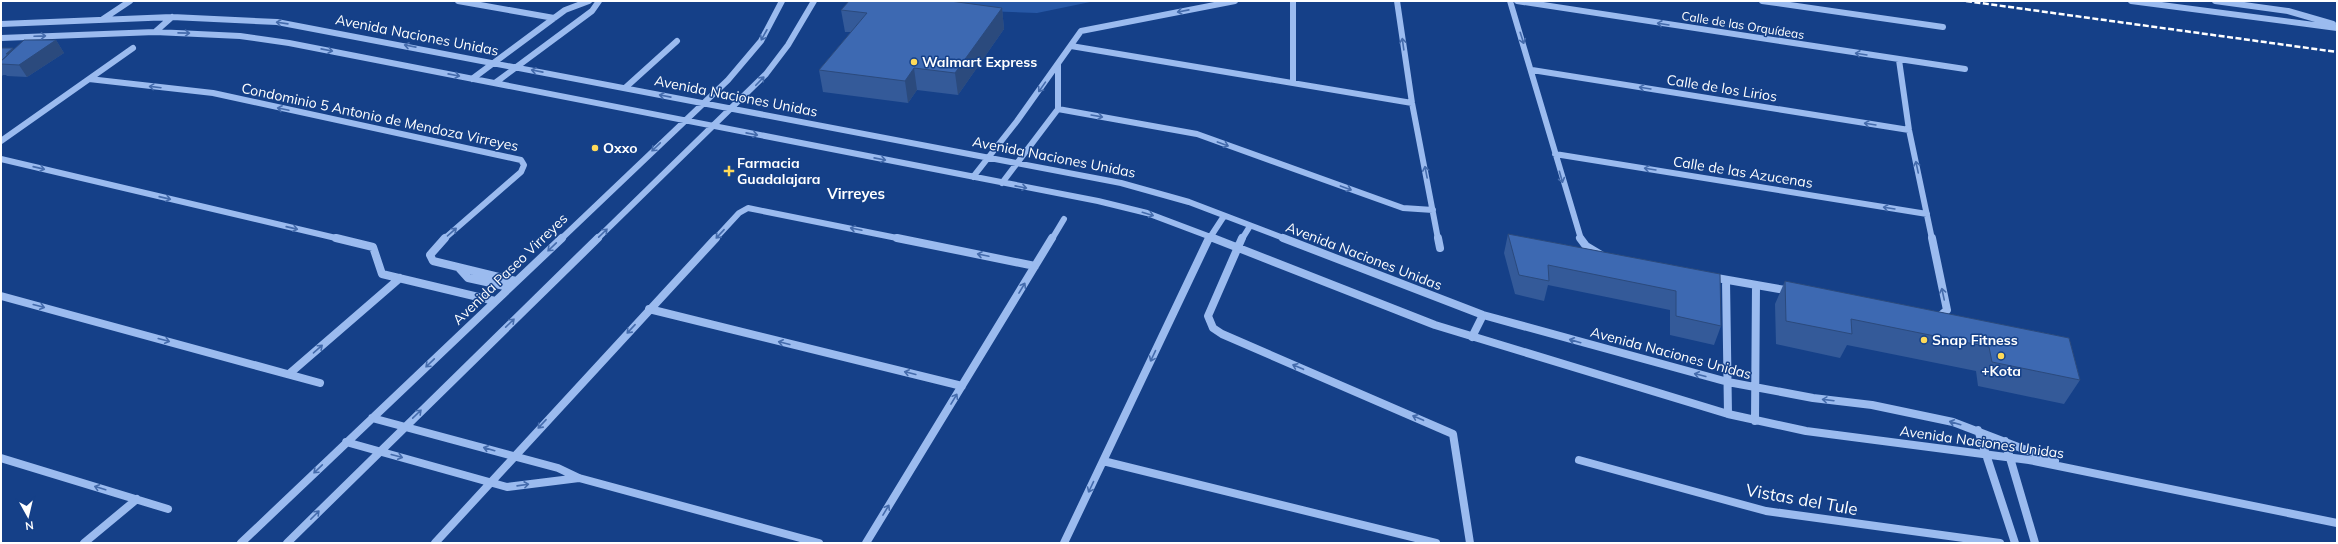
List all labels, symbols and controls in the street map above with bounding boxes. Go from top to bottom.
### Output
one-way arrow [1177,8,1190,16]
street label: Calle de las Orquídeas [1681,8,1805,42]
street label: Avenida Naciones Unidas [334,10,500,60]
one-way arrow [276,19,289,27]
one-way arrow [1657,20,1670,28]
one-way arrow [177,29,190,37]
one-way arrow [759,29,767,41]
one-way arrow [1519,31,1526,44]
one-way arrow [33,33,46,40]
one-way arrow [1399,38,1407,51]
one-way arrow [403,42,416,50]
one-way arrow [320,47,333,55]
one-way arrow [1855,50,1868,58]
place label: Walmart Express [922,53,1037,71]
marker: Walmart Express [909,57,919,67]
one-way arrow [531,67,544,75]
street label: Calle de los Lirios [1665,70,1779,106]
street label: Avenida Naciones Unidas [653,71,819,121]
one-way arrow [447,72,460,80]
one-way arrow [755,76,765,86]
street label: Condominio 5 Antonio de Mendoza Virreyes [240,79,520,155]
one-way arrow [1038,81,1046,92]
one-way arrow [149,83,162,90]
one-way arrow [1639,84,1652,92]
one-way arrow [659,91,672,99]
one-way arrow [277,104,290,112]
one-way arrow [1090,112,1103,120]
one-way arrow [1864,120,1877,128]
one-way arrow [745,130,758,138]
street label: Avenida Naciones Unidas [971,132,1137,182]
place label: Oxxo [603,139,638,157]
one-way arrow [1217,141,1230,148]
marker: Oxxo [590,143,600,153]
one-way arrow [651,143,661,152]
street label: Calle de las Azucenas [1672,152,1814,192]
place label: Farmacia Guadalajara [737,154,821,188]
one-way arrow [873,155,886,163]
one-way arrow [1912,161,1920,174]
one-way arrow [32,165,45,172]
one-way arrow [1644,165,1657,173]
marker: Farmacia Guadalajara [724,166,734,176]
one-way arrow [1421,166,1429,179]
one-way arrow [1558,170,1565,183]
one-way arrow [1014,183,1027,191]
district label: Virreyes [826,184,885,203]
one-way arrow [1339,184,1351,192]
one-way arrow [159,194,172,202]
one-way arrow [1883,204,1896,212]
street label: Avenida Paseo Virreyes [449,209,571,329]
one-way arrow [1141,211,1154,218]
street label: Avenida Naciones Unidas [1283,218,1445,294]
one-way arrow [285,224,298,232]
one-way arrow [850,224,863,232]
one-way arrow [447,227,457,236]
one-way arrow [598,228,608,238]
one-way arrow [715,229,724,239]
one-way arrow [547,242,557,252]
one-way arrow [977,251,990,259]
one-way arrow [1018,283,1026,294]
one-way arrow [1939,288,1947,301]
one-way arrow [32,303,45,311]
one-way arrow [505,318,515,328]
street label: Avenida Naciones Unidas [1589,323,1754,383]
one-way arrow [626,324,636,334]
place label: Snap Fitness [1932,331,2018,349]
marker: Snap Fitness [1919,335,1929,345]
one-way arrow [157,337,170,344]
one-way arrow [1568,337,1581,344]
one-way arrow [778,338,791,346]
one-way arrow [313,344,323,353]
one-way arrow [1149,350,1156,362]
marker: +Kota [1996,351,2006,361]
one-way arrow [425,358,435,368]
place label: +Kota [1981,362,2021,380]
one-way arrow [1293,363,1305,370]
one-way arrow [904,369,917,377]
one-way arrow [1694,371,1707,378]
one-way arrow [950,394,958,405]
one-way arrow [1821,396,1834,404]
one-way arrow [412,409,422,419]
one-way arrow [1412,414,1424,422]
one-way arrow [538,419,547,429]
one-way arrow [1949,419,1962,426]
street label: Avenida Naciones Unidas [1899,422,2065,462]
one-way arrow [483,445,496,452]
one-way arrow [391,453,404,461]
one-way arrow [313,464,323,474]
street label: Vistas del Tule [1744,479,1860,519]
one-way arrow [1087,480,1094,492]
one-way arrow [516,481,529,489]
one-way arrow [94,484,107,491]
north arrow [8,496,48,536]
one-way arrow [883,504,891,516]
one-way arrow [310,510,320,520]
text: N [24,518,34,533]

